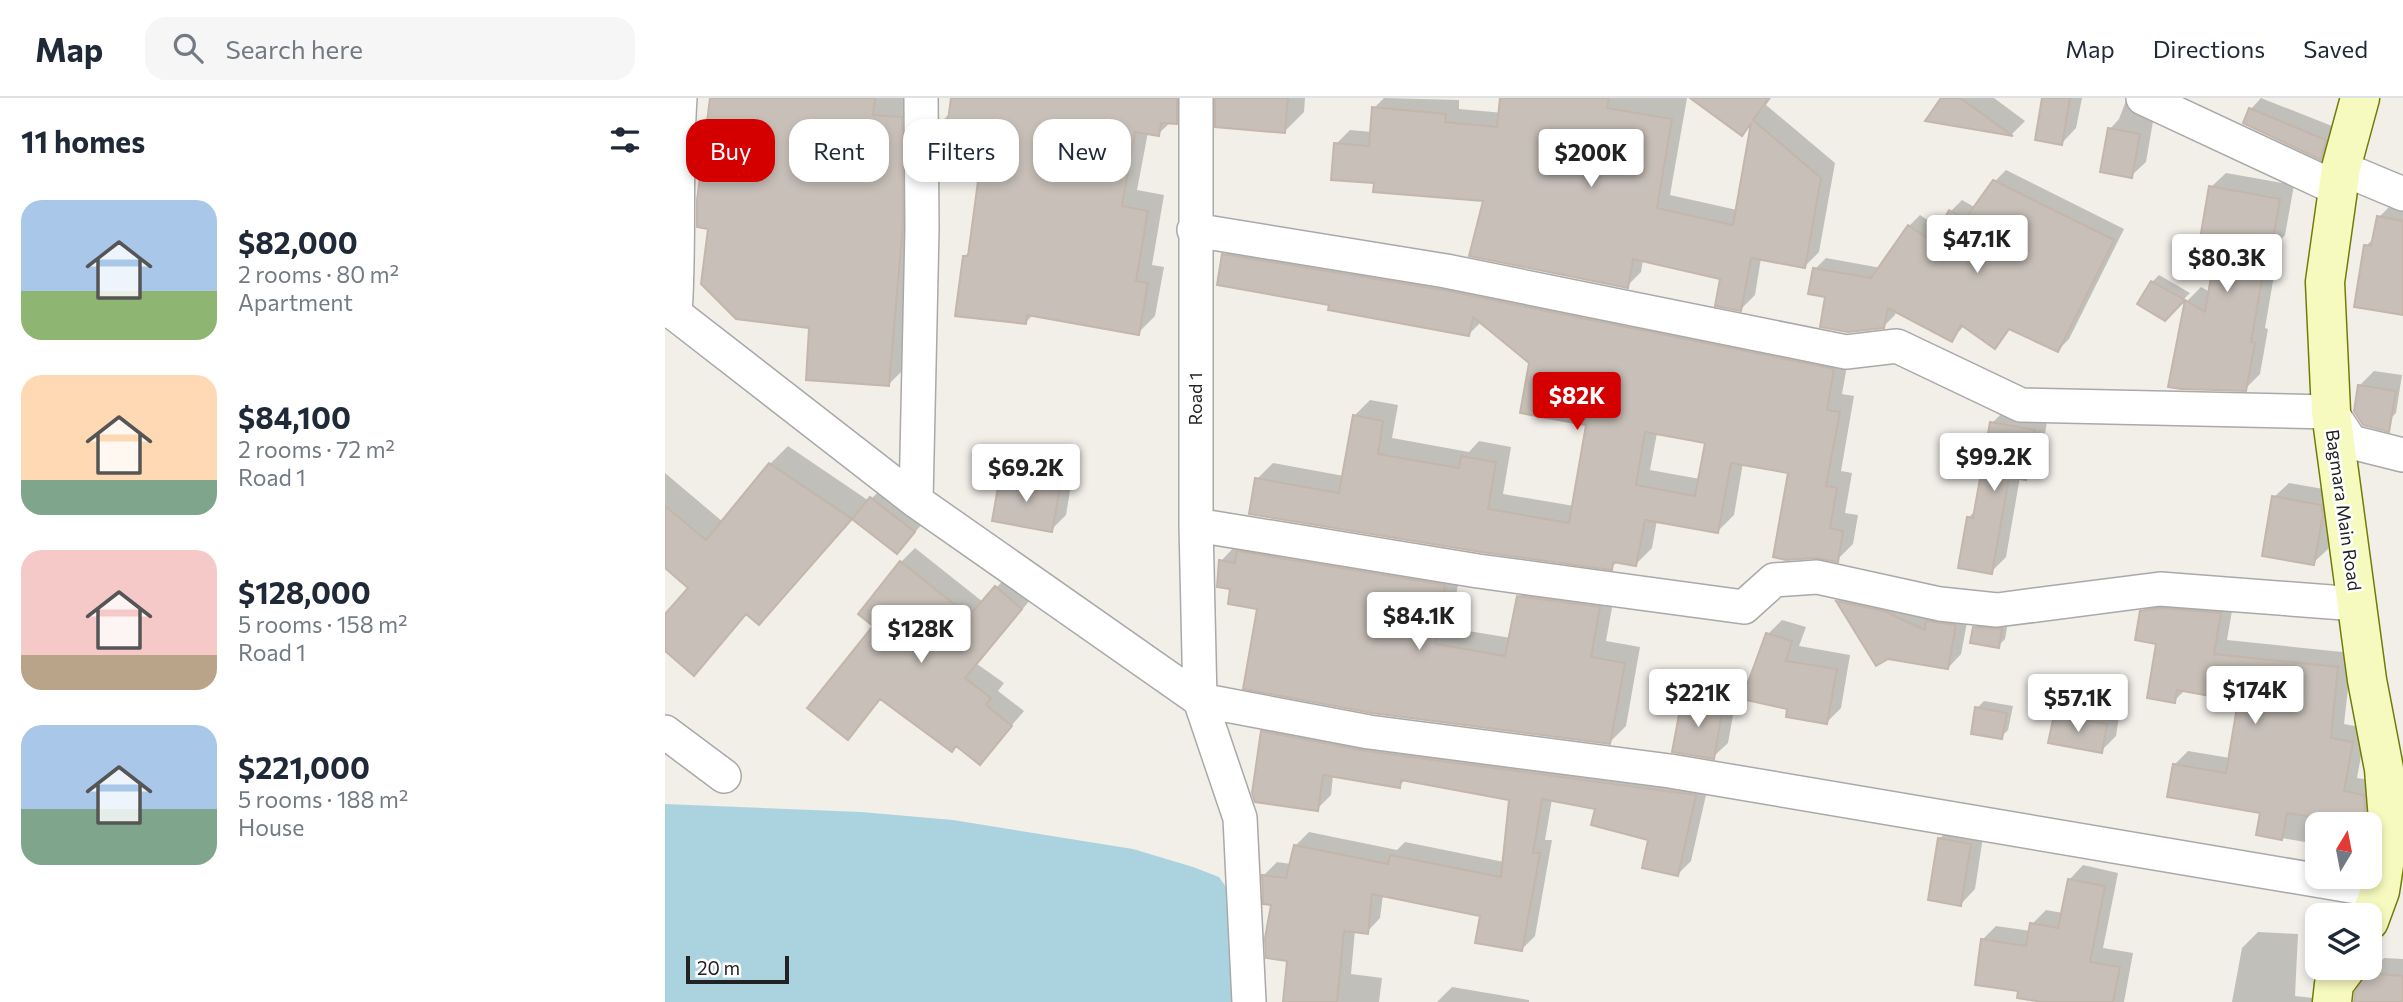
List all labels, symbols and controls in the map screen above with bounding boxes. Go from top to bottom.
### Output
search box [145,17,635,80]
text: Map [35,28,103,69]
icon: search [169,29,207,67]
text: Search here [225,33,363,64]
text: Map [2065,34,2115,63]
text: Directions [2153,34,2265,63]
text: Saved [2303,34,2368,63]
chip: Buy [686,119,775,182]
chip: Rent [789,119,889,182]
chip: Filters [903,119,1019,182]
chip: New [1033,119,1131,182]
icon: filters [606,121,644,159]
text: 11 homes [21,122,145,159]
pin: $200K [1542,130,1640,189]
text: $200K [1555,138,1627,166]
pin: $47.1K [1920,216,2034,275]
text: $82,000 [238,223,358,260]
text: $47.1K [1943,224,2011,252]
icon: home [77,228,161,312]
pin: $80.3K [2170,234,2284,294]
text: $80.3K [2188,243,2266,271]
text: 2 rooms · 80 m² [238,260,399,288]
text: Apartment [238,288,353,316]
street label: Road 1 [1184,372,1206,426]
pin: $82K [1536,372,1618,432]
text: $82K [1549,381,1605,409]
text: $84,100 [238,398,351,435]
icon: home [77,403,161,487]
street label: Bagmara Main Road [2322,428,2366,592]
pin: $99.2K [1937,434,2051,493]
text: 2 rooms · 72 m² [238,435,395,463]
text: $99.2K [1956,442,2032,470]
pin: $69.2K [969,444,1083,504]
text: $69.2K [988,453,1064,481]
text: Road 1 [238,463,306,491]
text: $128,000 [238,573,371,610]
icon: home [77,578,161,662]
pin: $84.1K [1362,592,1476,652]
text: $84.1K [1383,601,1455,629]
pin: $128K [872,606,970,665]
text: 5 rooms · 158 m² [238,610,407,638]
text: $128K [888,614,954,642]
text: Road 1 [238,638,306,666]
pin: $174K [2206,666,2304,726]
pin: $221K [1649,670,1747,729]
pin: $57.1K [2021,674,2135,734]
text: $174K [2222,675,2288,703]
text: $221K [1665,678,1731,706]
text: $57.1K [2044,683,2112,711]
text: $221,000 [238,748,370,785]
icon: home [77,753,161,837]
text: 5 rooms · 188 m² [238,785,408,813]
north arrow [2305,812,2382,889]
map controls [2305,812,2382,980]
text: House [238,813,304,841]
button: layers [2305,903,2382,980]
scale bar [686,953,789,985]
text: 20 m [697,956,740,979]

